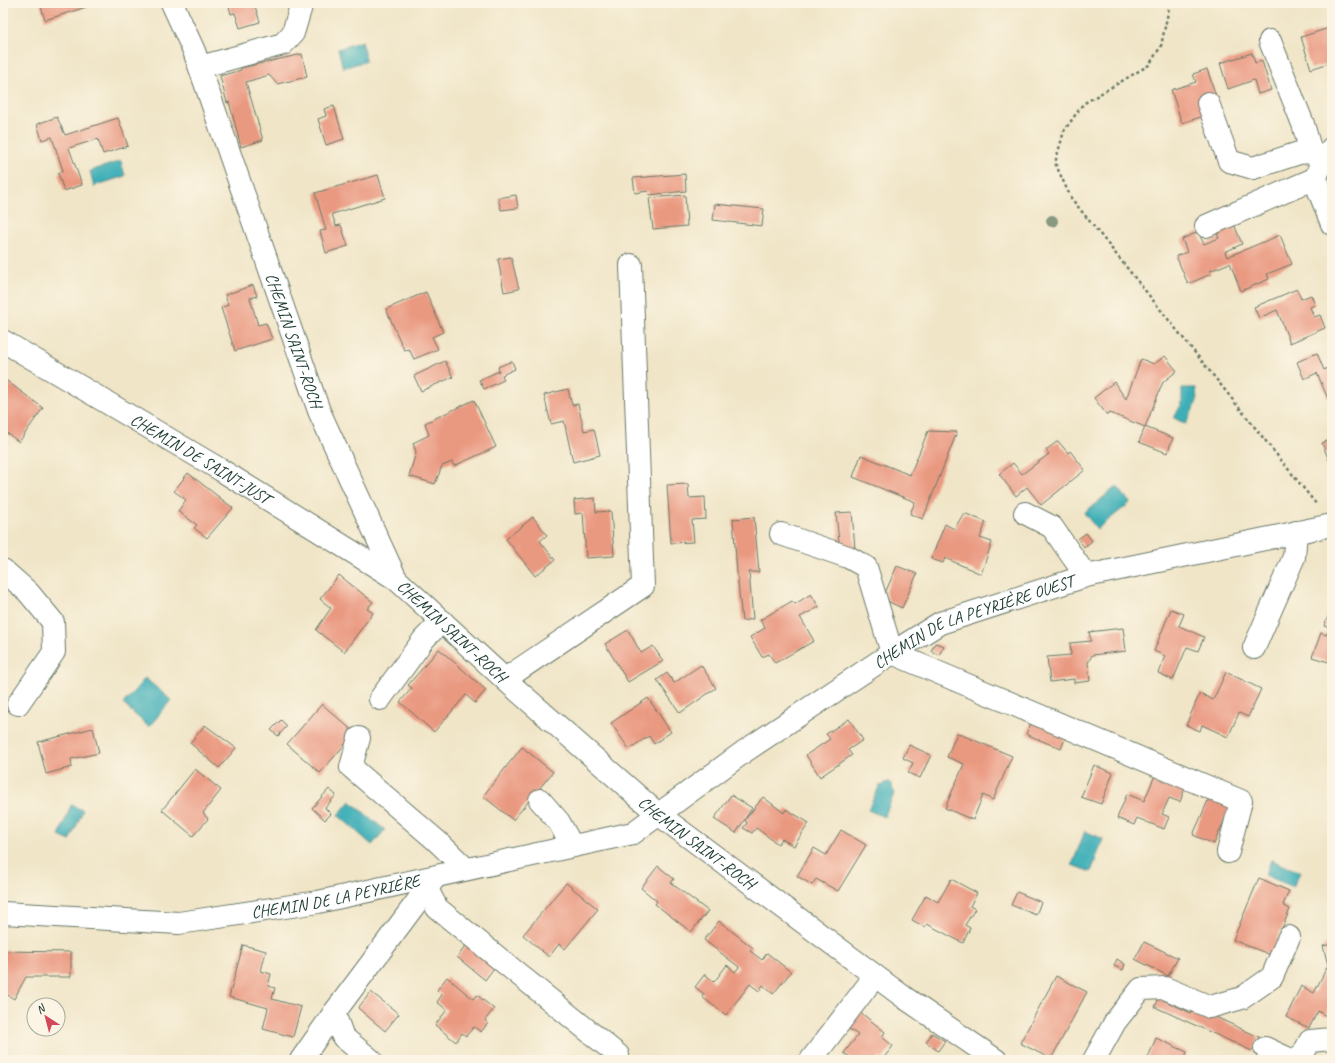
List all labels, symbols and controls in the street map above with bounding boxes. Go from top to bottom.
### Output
street label: CHEMIN SAINT-ROCH [261,270,329,414]
street label: CHEMIN DE SAINT-JUST [127,408,278,511]
street label: CHEMIN DE LA PEYRIÈRE OUEST [869,569,1080,673]
street label: CHEMIN SAINT-ROCH [393,575,514,689]
street label: CHEMIN SAINT-ROCH [634,791,762,895]
street label: CHEMIN DE LA PEYRIÈRE [250,869,424,922]
north arrow [26,997,66,1037]
text: N [33,1000,49,1017]

